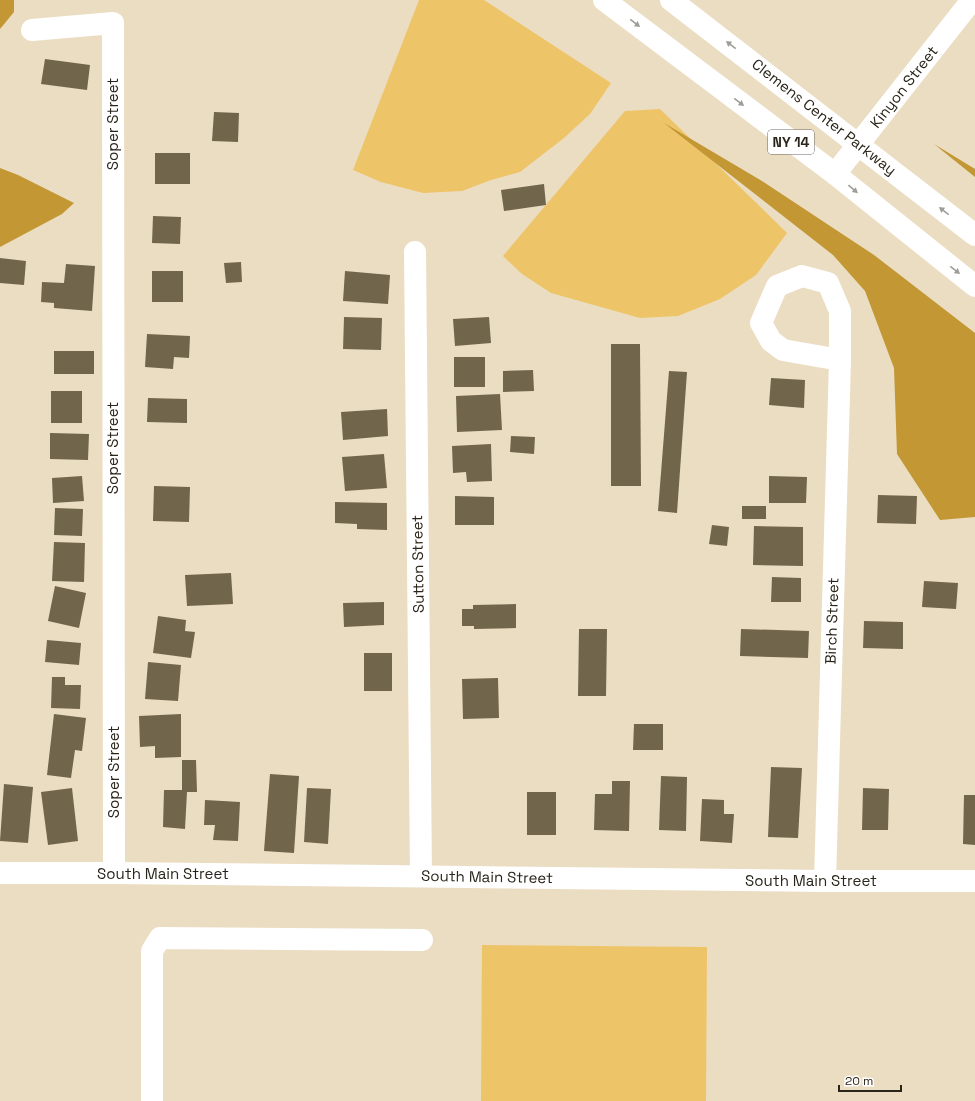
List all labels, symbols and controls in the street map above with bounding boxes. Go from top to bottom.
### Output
one-way arrow [630,19,641,27]
one-way arrow [726,41,737,49]
street label: Kinyon Street [866,42,942,132]
street label: Clemens Center Parkway [748,54,900,179]
street label: Soper Street [103,78,122,170]
one-way arrow [733,98,744,106]
road number: NY 14 [768,130,814,154]
one-way arrow [848,185,859,194]
one-way arrow [939,206,950,215]
one-way arrow [949,266,960,275]
street label: Soper Street [103,402,122,494]
street label: Sutton Street [407,515,428,613]
street label: Birch Street [820,577,843,665]
street label: Soper Street [104,726,123,818]
street label: South Main Street [97,864,229,883]
street label: South Main Street [421,866,553,887]
street label: South Main Street [745,871,877,890]
scale bar [839,1067,901,1093]
text: 20 m [845,1073,873,1089]

